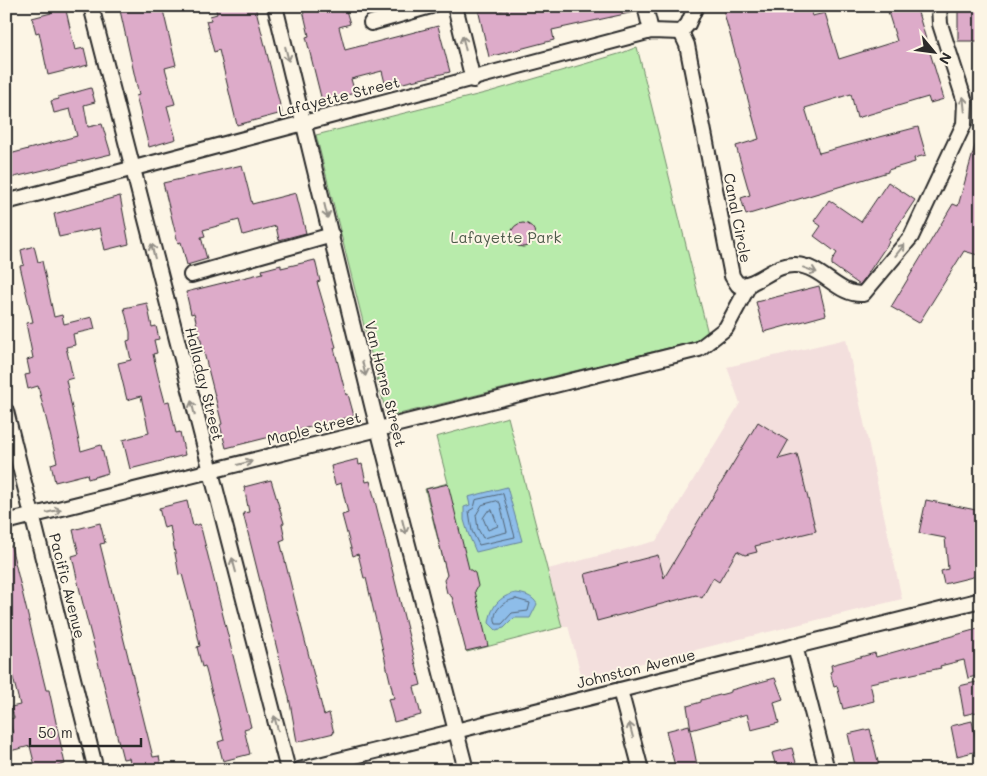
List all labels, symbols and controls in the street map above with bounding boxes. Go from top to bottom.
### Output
north arrow [910,28,960,78]
one-way arrow [459,36,468,52]
one-way arrow [283,45,292,61]
text: N [935,49,957,68]
street label: Lafayette Street [276,71,402,121]
one-way arrow [959,96,969,112]
street label: Canal Circle [719,171,756,264]
one-way arrow [322,203,331,219]
park label: Lafayette Park [451,227,561,247]
one-way arrow [148,243,157,259]
one-way arrow [895,243,905,257]
one-way arrow [802,266,818,275]
street label: Van Horne Street [361,319,411,449]
street label: Halladay Street [181,325,229,443]
one-way arrow [360,361,369,377]
one-way arrow [188,401,198,417]
street label: Maple Street [265,407,363,449]
one-way arrow [237,457,253,467]
one-way arrow [45,505,61,515]
one-way arrow [400,518,409,534]
street label: Pacific Avenue [45,531,91,641]
one-way arrow [229,558,239,574]
street label: Johnston Avenue [574,644,697,692]
one-way arrow [271,715,280,731]
scale bar [30,716,141,748]
text: 50 m [38,722,73,742]
one-way arrow [625,722,635,738]

